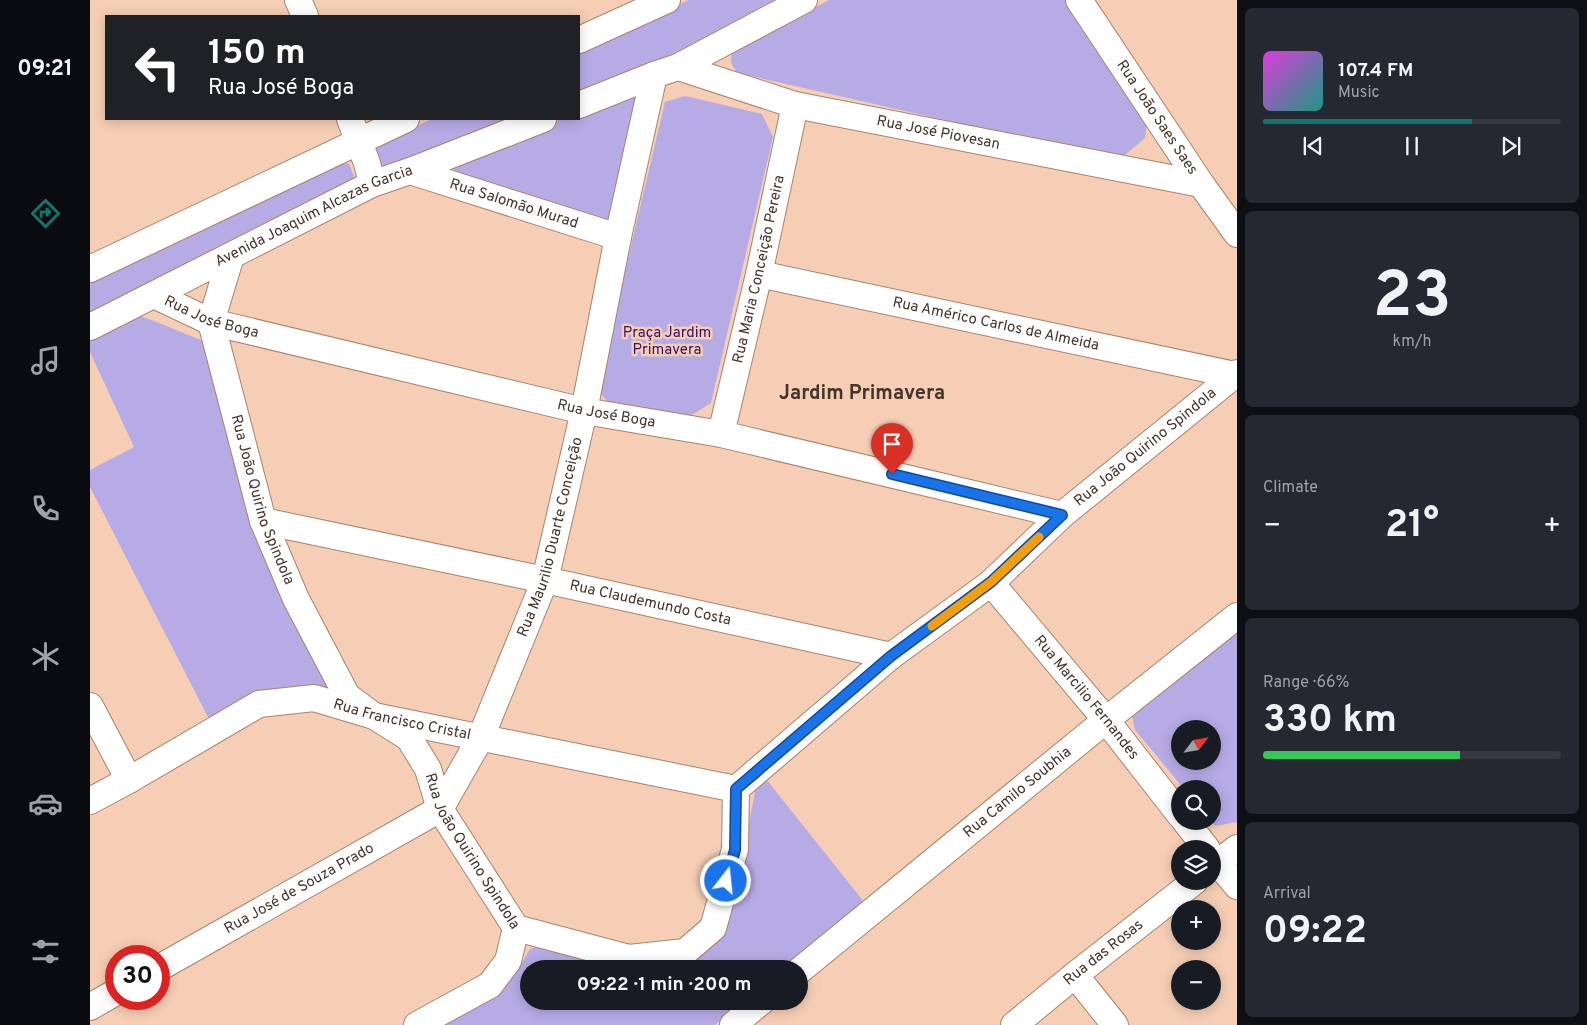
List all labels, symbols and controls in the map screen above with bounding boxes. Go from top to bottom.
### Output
text: 150 m [208,32,306,76]
icon: left [125,35,190,100]
text: 09:21 [17,56,73,83]
street label: Rua João Saes Saes [1112,56,1202,179]
text: 107.4 FM [1338,59,1413,83]
text: Rua José Boga [208,75,354,102]
text: Music [1338,83,1379,103]
street label: Rua José Piovesan [875,112,1002,154]
icon: previous [1299,132,1327,160]
icon: pause [1398,132,1426,160]
icon: next [1497,132,1525,160]
street label: Avenida Joaquim Alcazas Garcia [212,161,415,272]
street label: Rua Maria Conceição Pereira [729,173,789,365]
street label: Rua Salomão Murad [447,175,581,233]
icon: directions [28,196,63,231]
text: 23 [1373,258,1451,340]
street label: Rua José Boga [161,292,261,343]
street label: Rua Américo Carlos de Almeida [891,293,1101,355]
park label: Praça Jardim Primavera [623,324,711,360]
text: km/h [1393,332,1431,352]
icon: music [28,343,63,378]
district label: Jardim Primavera [779,381,945,407]
street label: Rua João Quirino Spindola [1070,384,1220,511]
street label: Rua José Boga [555,395,657,432]
street label: Rua João Quirino Spindola [226,412,298,588]
pin [871,423,913,474]
icon: arrive [878,430,906,458]
street label: Rua Maurilio Duarte Conceição [513,435,587,640]
text: Climate [1263,478,1318,498]
icon: phone [28,491,63,526]
text: 21° [1385,502,1439,551]
text: − [1263,509,1281,545]
text: + [1543,509,1561,545]
street label: Rua Claudemundo Costa [568,576,733,630]
street label: Rua Marcilio Fernandes [1029,631,1143,764]
icon: climate [28,639,63,674]
text: Range · 66% [1263,673,1349,693]
street label: Rua Francisco Cristal [331,695,472,745]
text: 330 km [1263,697,1397,746]
north arrow [1171,720,1221,770]
map controls [1171,720,1221,1010]
street label: Rua Camilo Soubhia [959,743,1075,842]
street label: Rua João Quirino Spindola [420,771,524,933]
button: search [1171,780,1221,830]
icon: car [28,786,63,821]
street label: Rua José de Souza Prado [221,839,377,939]
button: layers [1171,840,1221,890]
position arrow [699,854,751,906]
text: Arrival [1263,884,1311,904]
button: + [1171,900,1221,950]
text: 09:22 [1263,908,1367,957]
street label: Rua das Rosas [1060,916,1147,990]
icon: filters [28,934,63,969]
speed limit sign: 30 [105,945,170,1010]
button: − [1171,960,1221,1010]
text: 09:22 · 1 min · 200 m [577,973,751,997]

